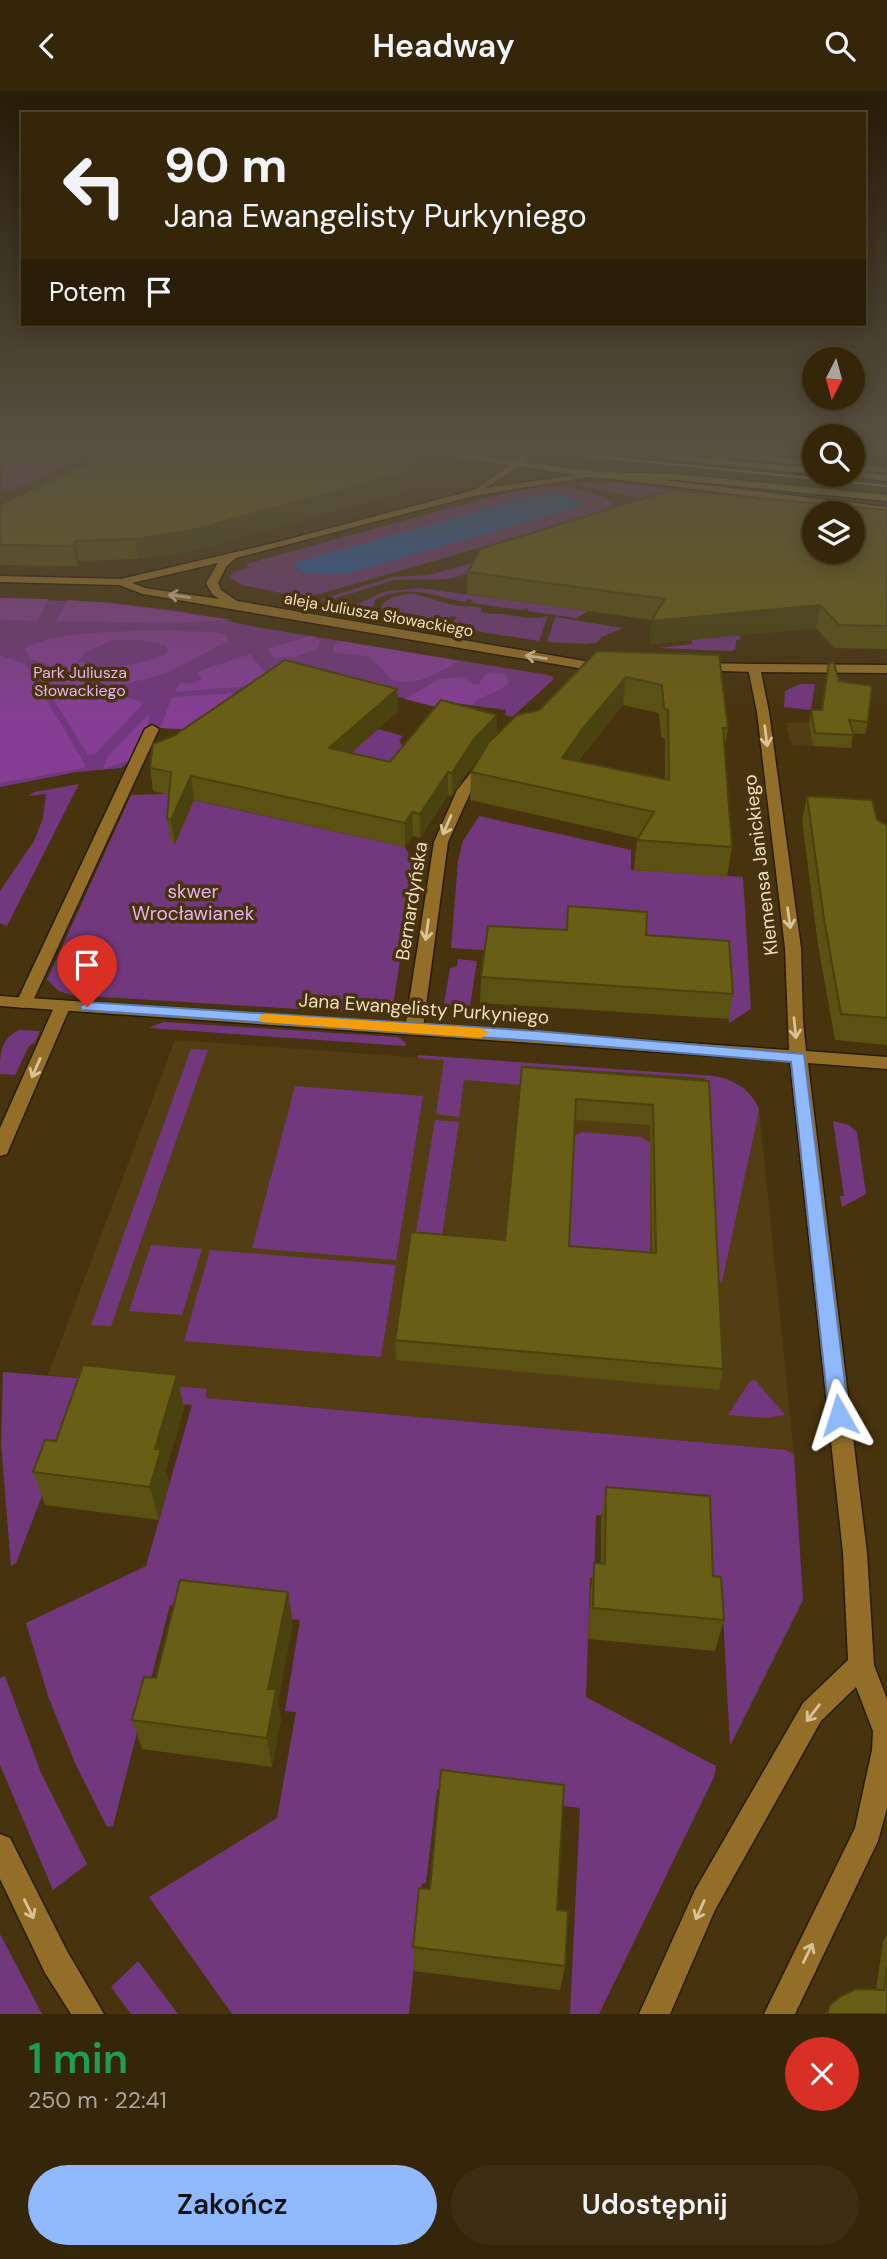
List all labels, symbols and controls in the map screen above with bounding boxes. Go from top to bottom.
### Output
text: Headway [372,25,515,67]
icon: back [28,27,66,65]
icon: search [821,27,859,65]
text: 90 m [164,133,287,197]
icon: left [49,140,140,231]
text: Jana Ewangelisty Purkyniego [164,195,587,237]
icon: arrive [140,273,178,311]
text: Potem [49,275,126,309]
north arrow [802,347,864,409]
map controls [802,347,865,564]
button: search [802,424,865,487]
button: layers [802,501,865,564]
street label: aleja Juliusza Słowackiego [283,588,475,641]
one-way arrow [168,590,191,603]
one-way arrow [525,650,548,663]
park label: Park Juliusza Słowackiego [33,662,127,701]
one-way arrow [759,724,772,746]
street label: Klemensa Janickiego [737,773,784,957]
one-way arrow [440,814,453,835]
street label: Bernardyńska [390,840,433,962]
park label: skwer Wrocławianek [132,879,255,926]
one-way arrow [783,906,796,929]
one-way arrow [420,918,433,941]
pin [57,935,117,1007]
icon: arrive [68,946,106,984]
street label: Jana Ewangelisty Purkyniego [298,987,550,1030]
one-way arrow [789,1016,802,1039]
one-way arrow [29,1057,42,1078]
position arrow [802,1378,876,1452]
one-way arrow [806,1704,821,1722]
one-way arrow [23,1898,37,1919]
one-way arrow [693,1899,706,1921]
one-way arrow [802,1943,816,1964]
text: 1 min [28,2031,128,2086]
button: close [785,2037,859,2111]
text: 250 m · 22:41 [28,2085,167,2115]
button: Zakończ [28,2165,437,2245]
button: Udostępnij [451,2165,859,2245]

